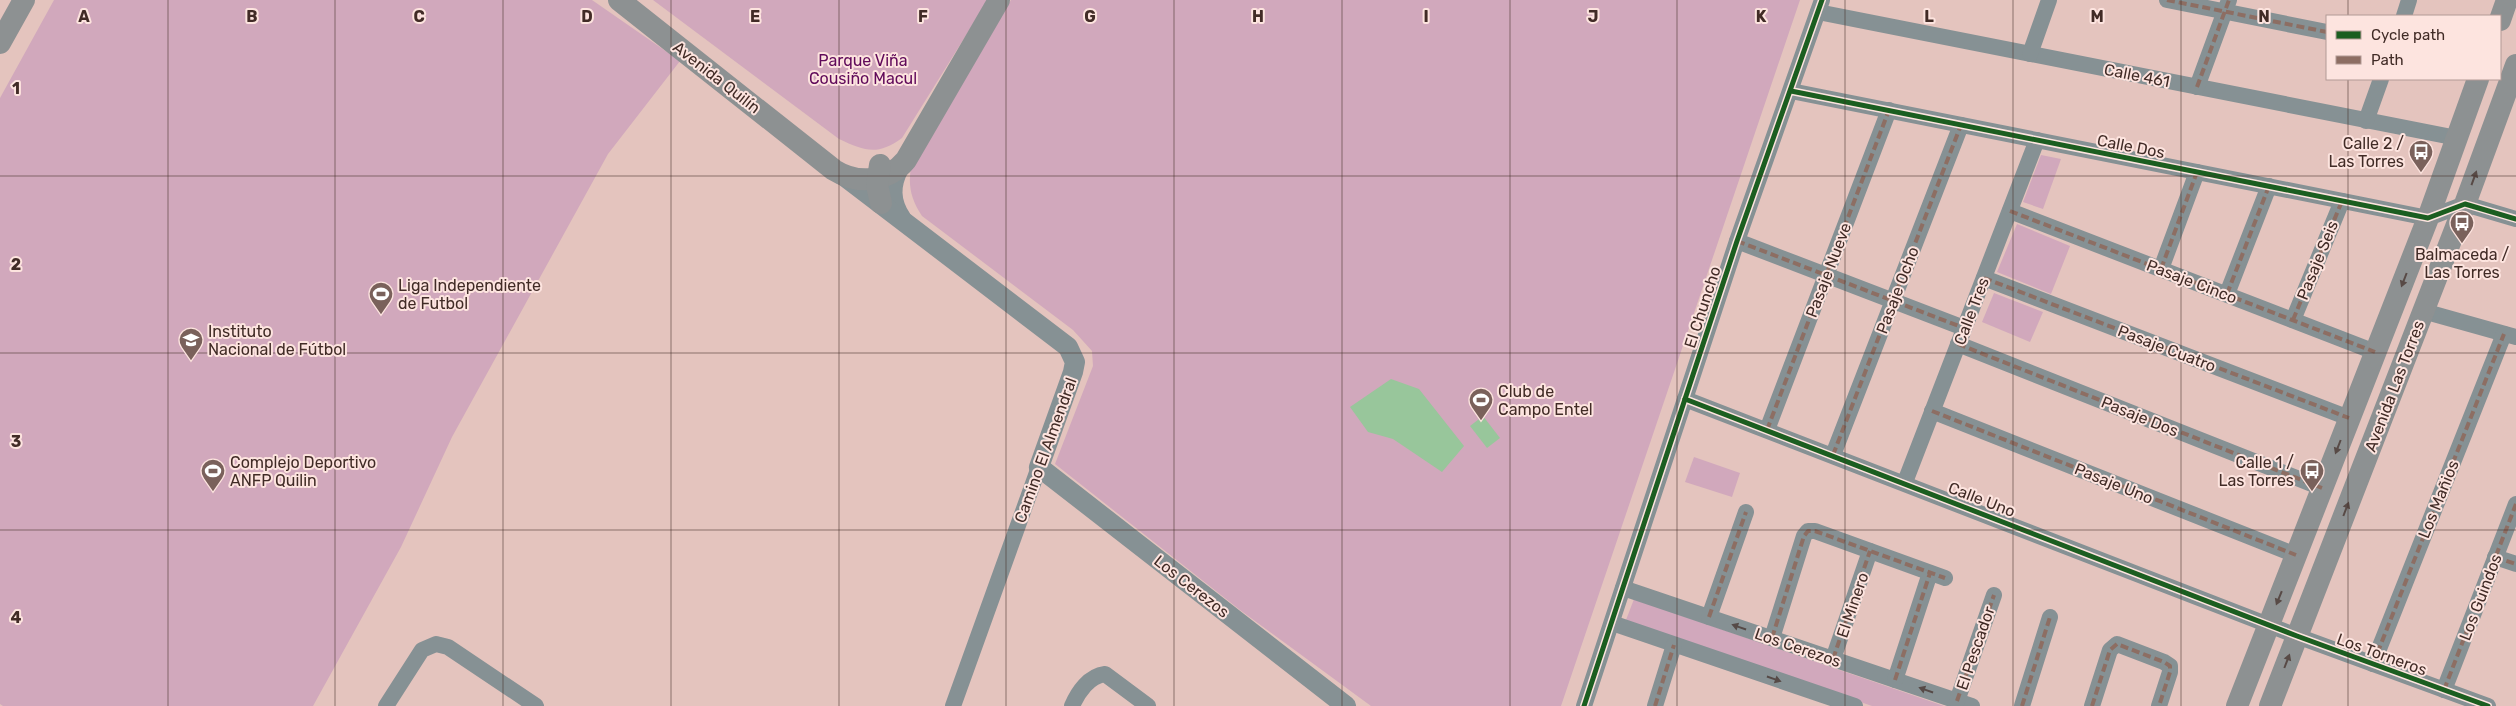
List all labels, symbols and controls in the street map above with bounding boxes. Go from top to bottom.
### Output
text: A [78,7,90,26]
text: B [246,7,258,26]
text: C [413,7,425,26]
text: D [581,7,593,26]
text: E [750,7,760,26]
text: F [918,7,928,26]
text: G [1084,7,1096,26]
text: H [1252,7,1264,26]
text: I [1423,7,1429,26]
text: J [1588,7,1598,26]
text: K [1756,7,1767,26]
text: L [1924,7,1934,26]
text: M [2090,7,2104,26]
text: N [2258,7,2270,26]
legend [2326,15,2501,80]
text: Cycle path [2371,26,2445,44]
street label: Avenida Quilín [669,37,764,117]
park label: Parque Viña Cousiño Macul [809,51,917,88]
text: Path [2371,51,2404,69]
street label: Calle 461 [2103,60,2171,91]
text: 1 [12,79,20,98]
street label: Calle Dos [2095,131,2166,162]
place label: Calle 2 / Las Torres [2328,134,2404,171]
bus stop icon: Calle 2 / Las Torres [2408,139,2434,173]
one-way arrow [2470,170,2478,185]
bus stop icon: Balmaceda / Las Torres [2449,210,2475,244]
street label: Pasaje Seis [2293,218,2342,303]
street label: Pasaje Nueve [1802,220,1855,320]
street label: Pasaje Ocho [1872,244,1923,336]
place label: Balmaceda / Las Torres [2415,245,2509,282]
text: 2 [11,255,21,274]
street label: Pasaje Cinco [2144,256,2240,307]
street label: El Chuncho [1680,264,1725,351]
one-way arrow [2399,272,2407,287]
street label: Calle Tres [1950,275,1993,348]
place label: Liga Independiente de Futbol [398,276,541,313]
sports icon: Liga Independiente de Futbol [368,281,394,315]
street label: Avenida Las Torres [2361,318,2428,455]
street label: Pasaje Cuatro [2115,321,2219,376]
place label: Instituto Nacional de Fútbol [208,322,346,359]
school or university icon: Instituto Nacional de Fútbol [178,327,204,361]
street label: Camino El Almendral [1010,375,1081,525]
place label: Club de Campo Entel [1498,382,1593,419]
sports icon: Club de Campo Entel [1468,387,1494,421]
street label: Pasaje Dos [2099,392,2181,441]
text: 3 [11,432,21,451]
one-way arrow [2334,440,2342,455]
place label: Complejo Deportivo ANFP Quilin [230,453,376,490]
place label: Calle 1 / Las Torres [2218,453,2294,490]
street label: Los Mañios [2414,457,2463,541]
sports icon: Complejo Deportivo ANFP Quilin [200,458,226,492]
bus stop icon: Calle 1 / Las Torres [2299,458,2325,492]
street label: Pasaje Uno [2072,459,2156,508]
street label: Calle Uno [1946,478,2018,521]
one-way arrow [2343,502,2351,516]
street label: Los Cerezos [1150,551,1233,622]
street label: Los Guindos [2455,551,2506,643]
street label: El Minero [1832,570,1873,640]
one-way arrow [2275,591,2282,606]
street label: El Pescador [1952,604,1999,693]
text: 4 [11,608,22,627]
one-way arrow [1731,623,1746,631]
street label: Los Cerezos [1752,624,1843,671]
street label: Los Torneros [2334,629,2430,680]
one-way arrow [2284,653,2292,668]
one-way arrow [1767,675,1782,683]
one-way arrow [1918,686,1933,694]

